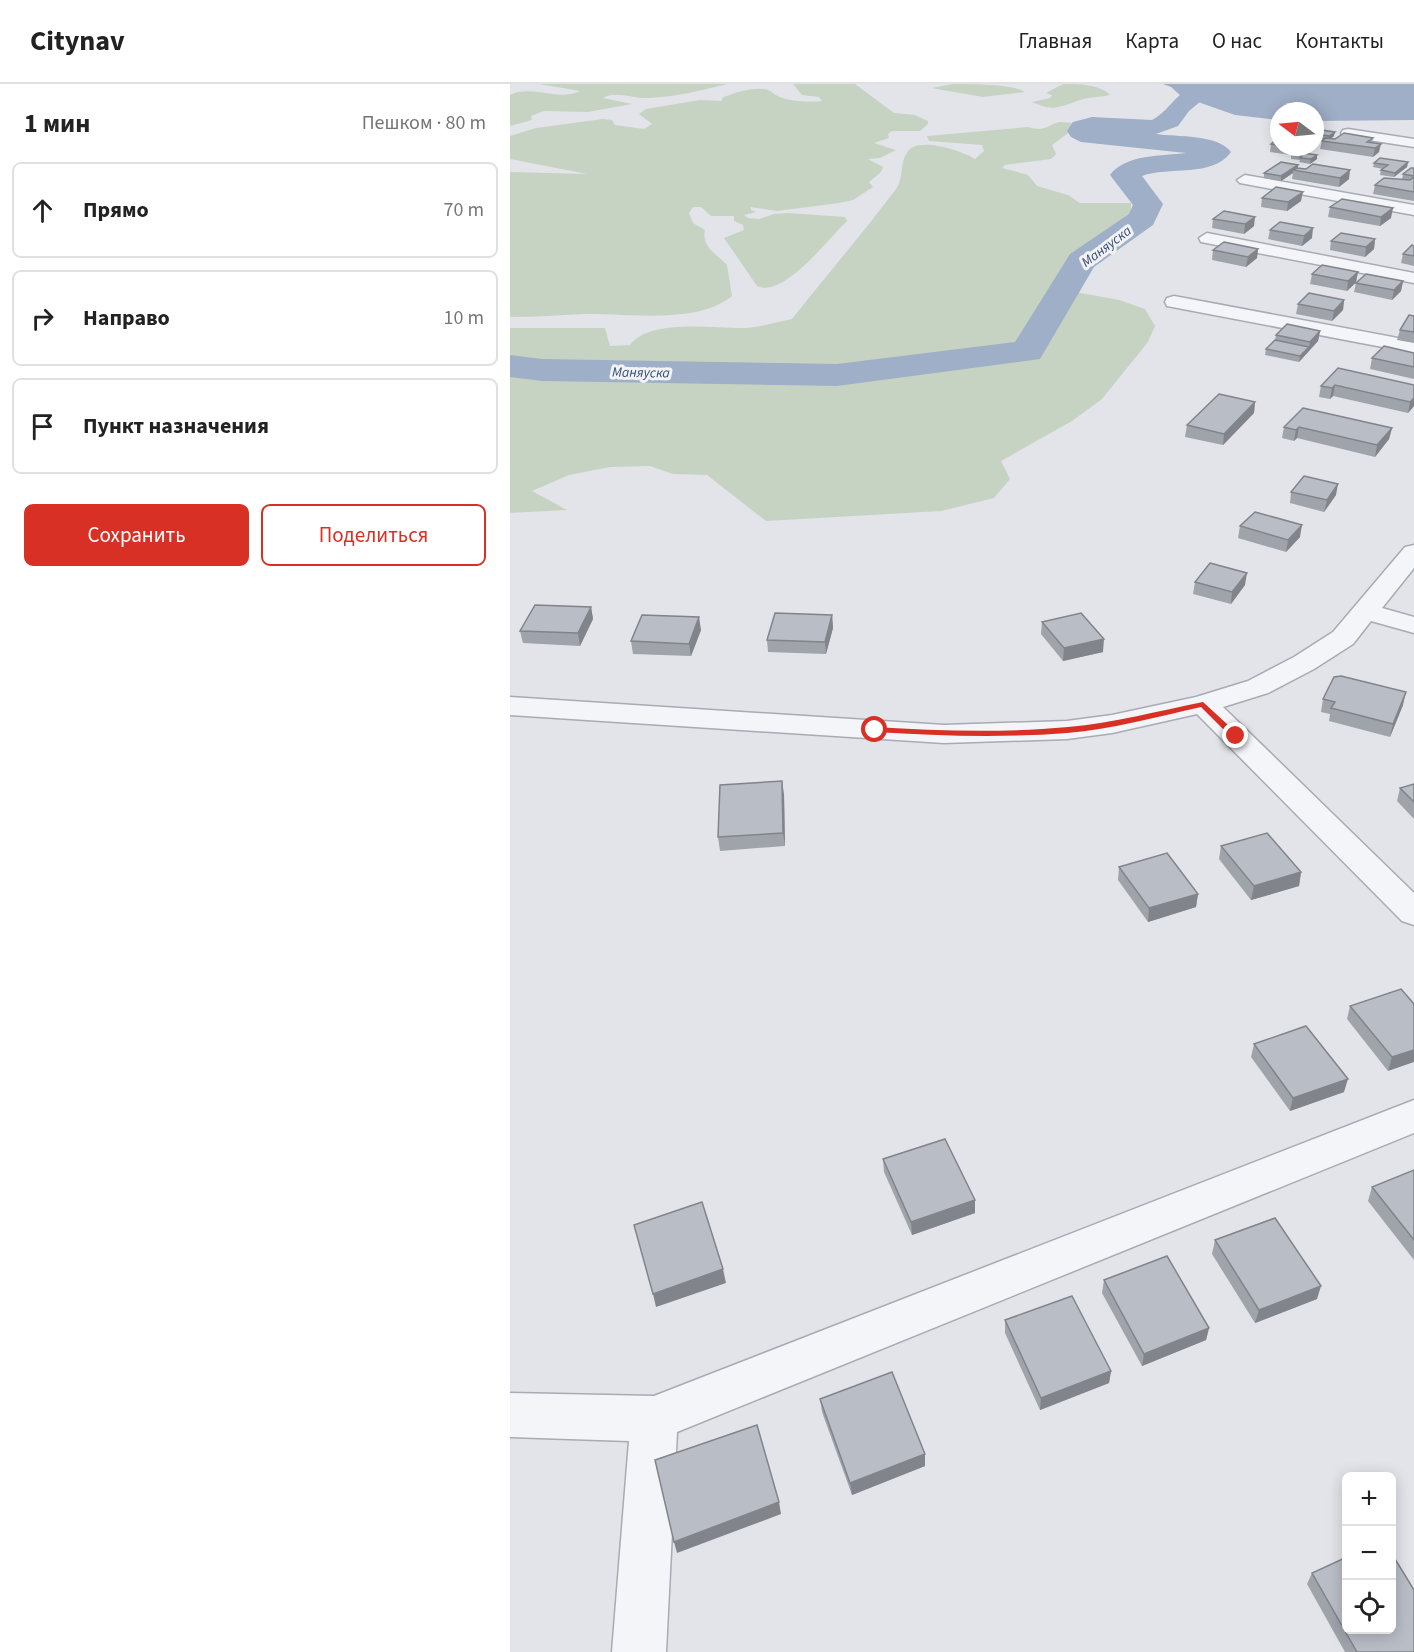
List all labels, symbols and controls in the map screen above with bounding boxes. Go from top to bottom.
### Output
text: Citynav [30,21,125,61]
text: Главная [1019,26,1092,56]
text: Карта [1125,26,1179,56]
text: О нас [1212,26,1262,56]
text: Контакты [1295,26,1384,56]
north arrow [1270,102,1324,156]
text: 1 мин [24,105,90,142]
text: Пешком · 80 m [362,109,486,137]
icon: ahead [26,194,59,227]
text: Прямо [83,194,149,226]
text: 70 m [444,196,484,224]
water label: Маняуска [1077,221,1136,272]
icon: right [26,302,59,335]
text: Направо [83,302,170,334]
text: 10 m [444,304,484,332]
water label: Маняуска [612,362,671,384]
icon: arrive [26,410,59,443]
text: Пункт назначения [83,410,269,442]
button: Сохранить [24,504,249,566]
button: Поделиться [261,504,486,566]
route start [861,716,887,742]
route end [1222,722,1248,748]
map controls [1342,1472,1396,1634]
button: + [1342,1472,1396,1526]
button: − [1342,1526,1396,1580]
button: locate [1342,1580,1396,1634]

